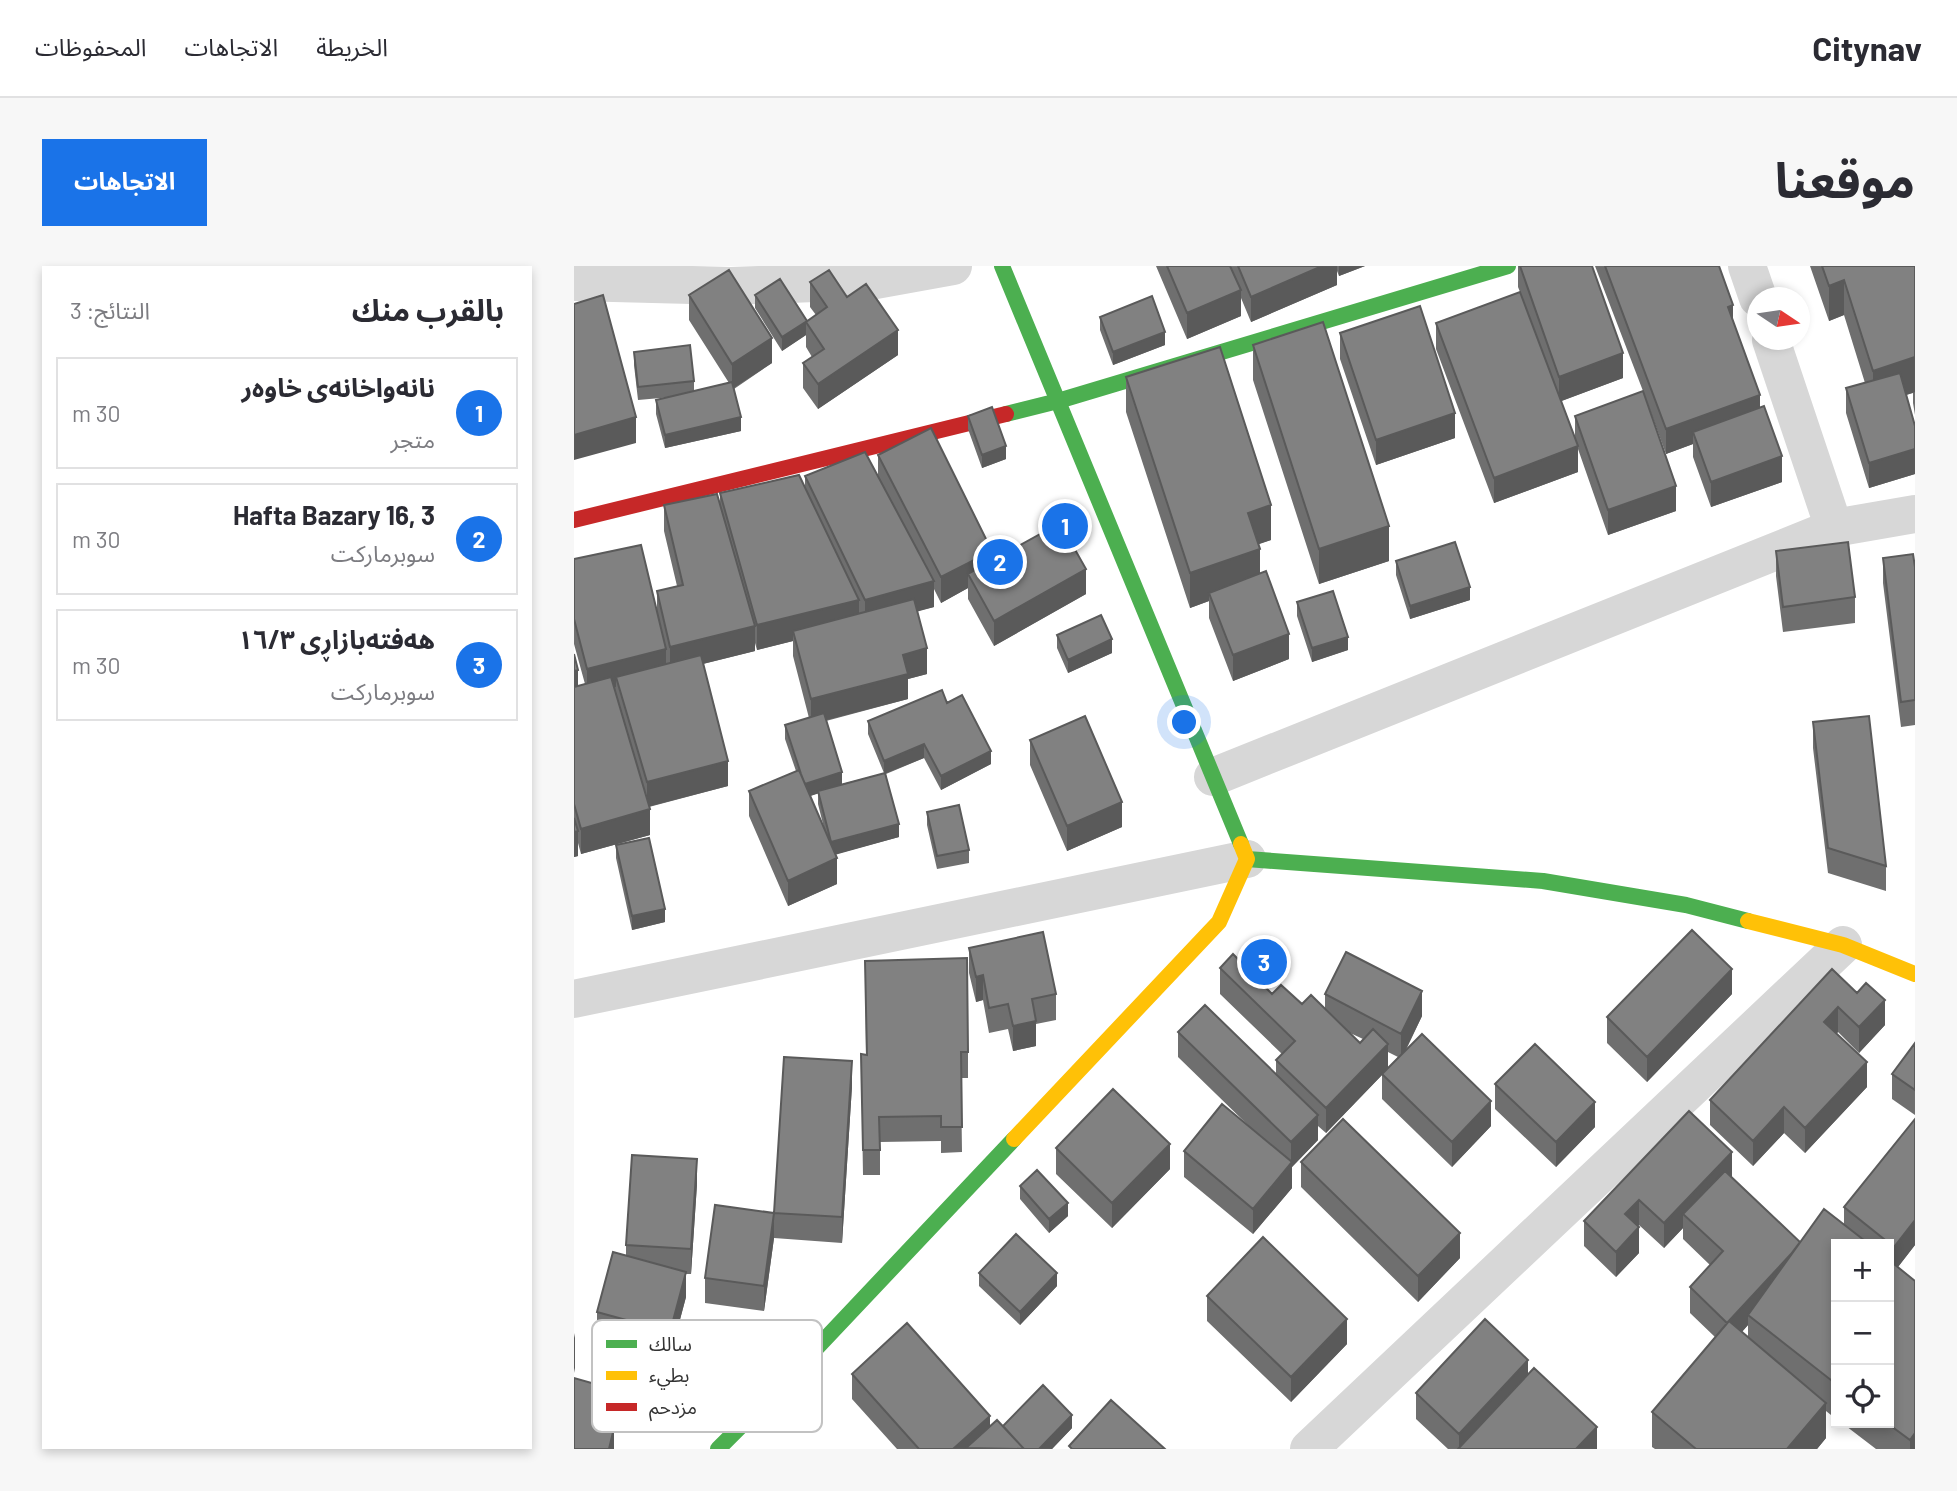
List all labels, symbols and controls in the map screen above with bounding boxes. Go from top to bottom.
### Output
text: Citynav [1812,28,1922,68]
text: المحفوظات [35,32,146,61]
text: الاتجاهات [184,32,278,61]
text: الخريطة [316,32,388,61]
button: الاتجاهات [42,139,207,226]
text: موقعنا [1775,149,1915,208]
north arrow [1747,287,1810,350]
text: بالقرب منك [352,291,504,327]
text: النتائج: 3 [70,296,150,324]
text: نانەواخانەی خاوەر [241,371,435,402]
text: 30 m [72,399,120,427]
text: 1 [475,399,483,427]
text: متجر [391,425,435,453]
text: Hafta Bazary 16, 3 [233,499,435,530]
pin: 1 [1042,500,1088,552]
text: 30 m [72,525,120,553]
text: 2 [473,525,485,553]
pin: 2 [977,536,1023,588]
text: سوبرماركت [331,539,435,567]
text: هەفتەبازاڕی ١٦/٣ [238,623,435,654]
text: 30 m [72,651,120,679]
text: 3 [473,651,485,679]
text: سوبرماركت [331,677,435,705]
your location [1167,705,1201,739]
pin: 3 [1241,936,1287,988]
map controls [1831,1239,1894,1428]
button: + [1831,1239,1894,1302]
button: − [1831,1302,1894,1365]
legend [592,1320,822,1432]
text: سالك [649,1332,692,1355]
text: بطيء [649,1363,689,1390]
button: locate [1831,1365,1894,1428]
text: مزدحم [649,1395,697,1422]

